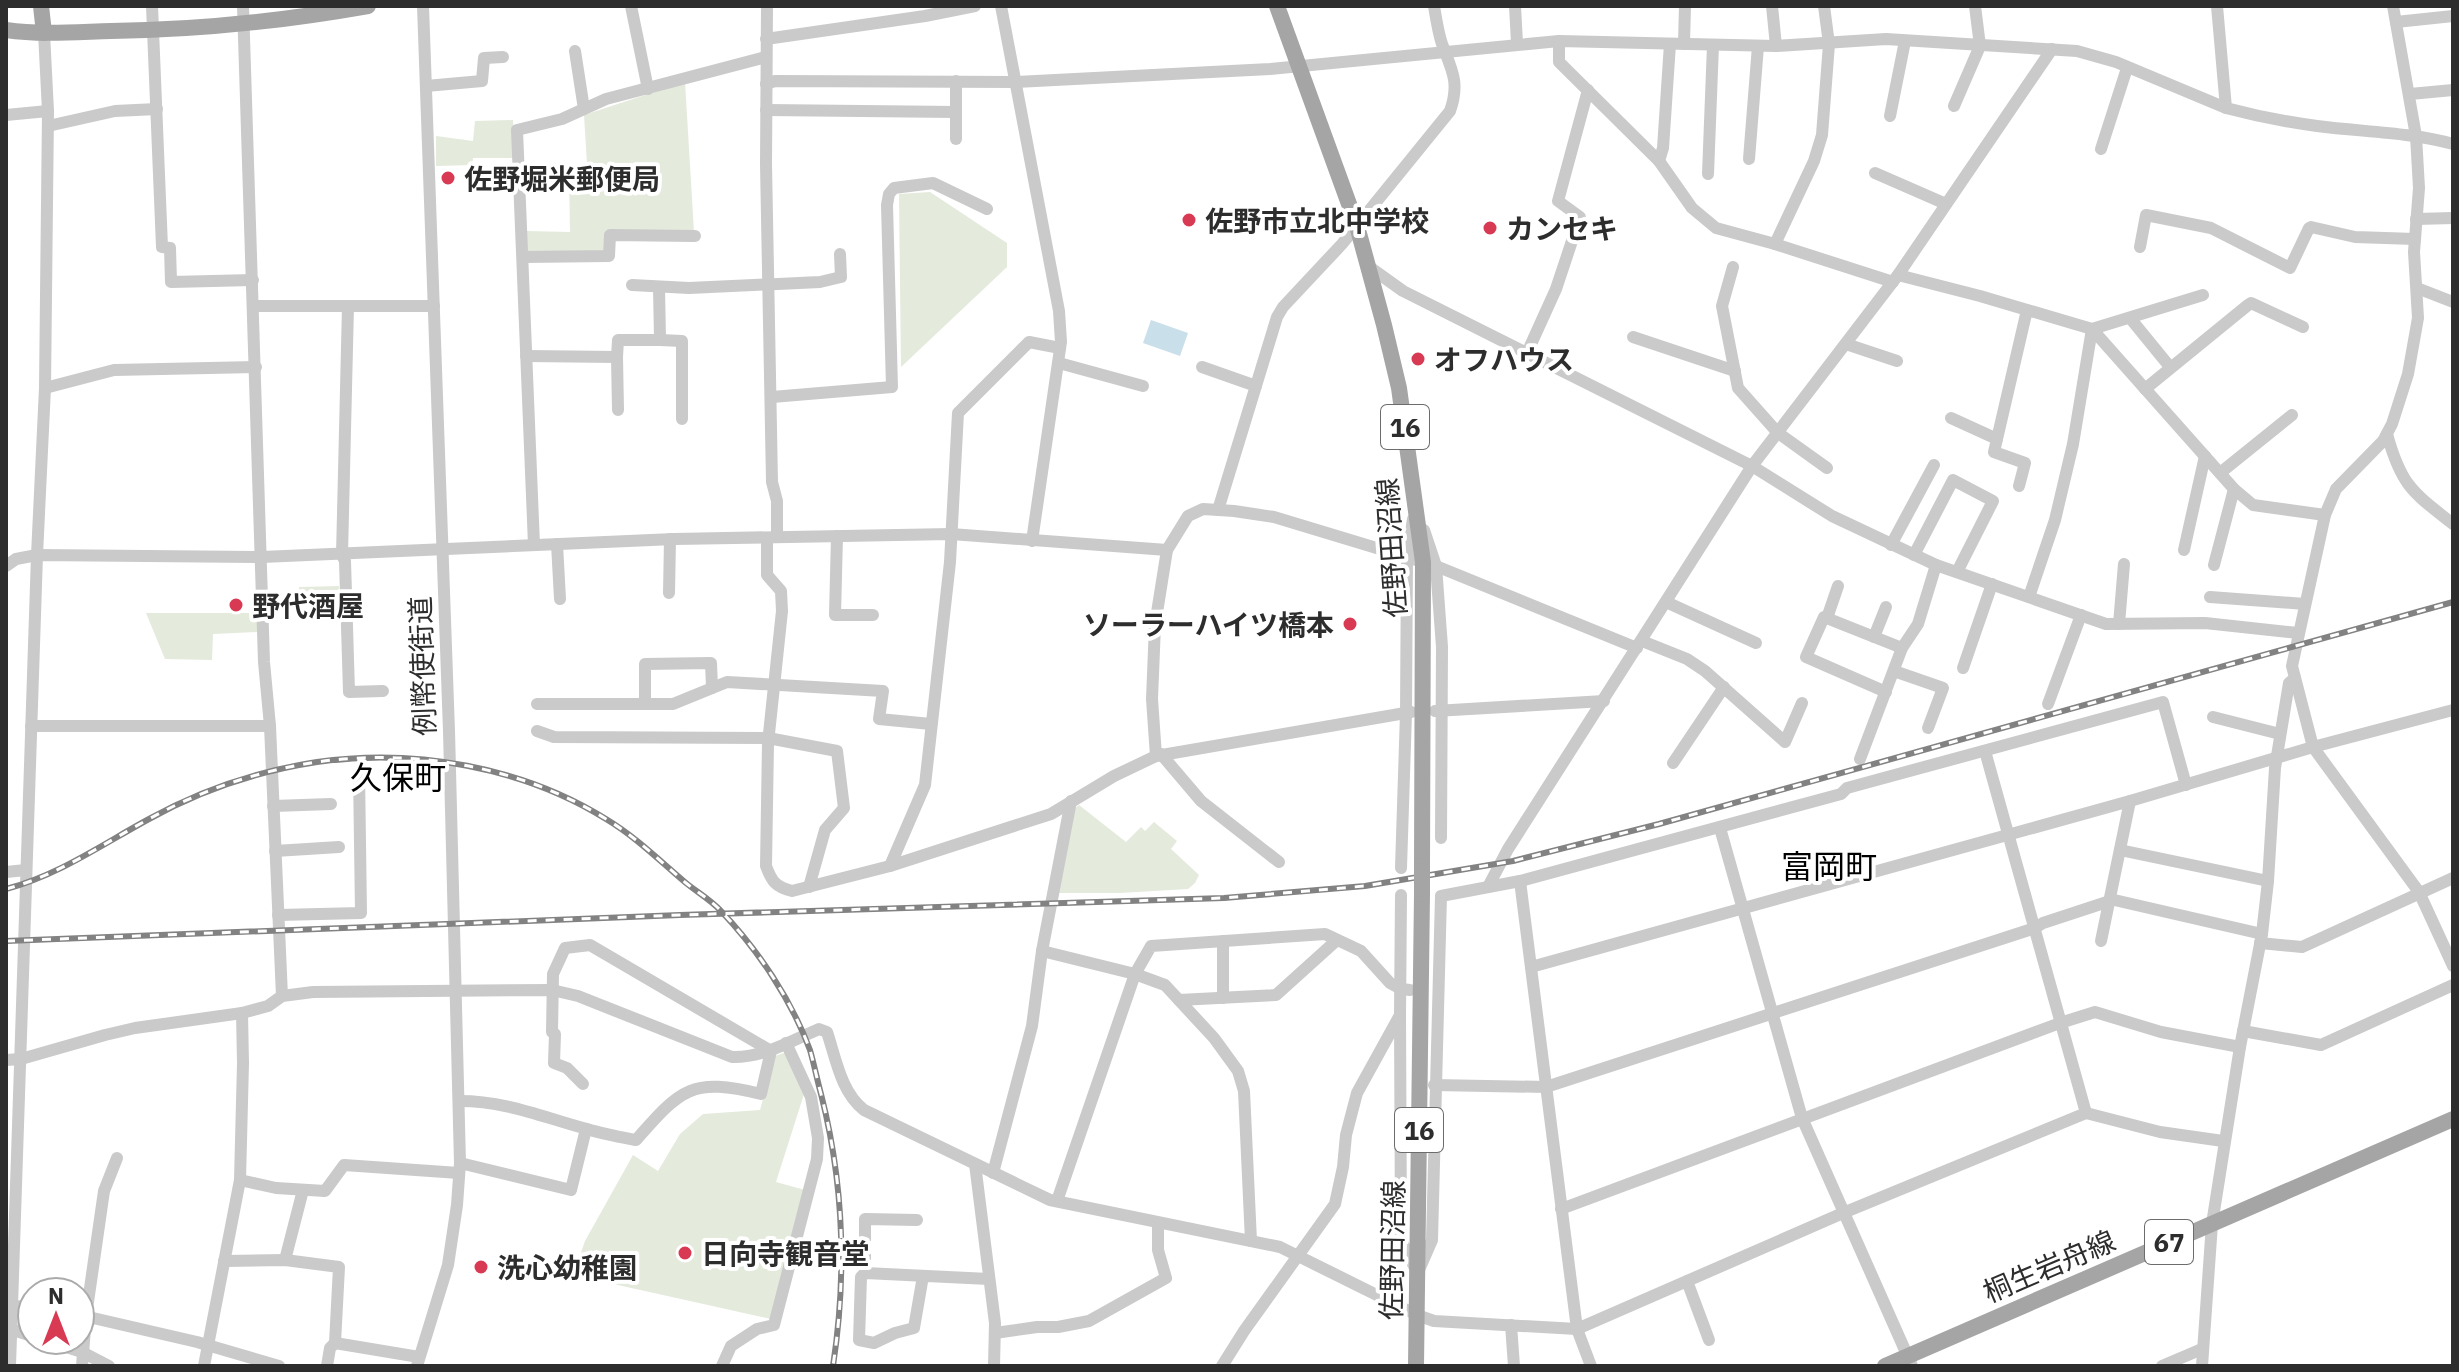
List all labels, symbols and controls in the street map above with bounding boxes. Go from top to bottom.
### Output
place label: 佐野堀米郵便局 [464,160,660,197]
marker: 佐野堀米郵便局 [439,169,457,187]
place label: 佐野市立北中学校 [1205,202,1429,239]
place label: カンセキ [1506,210,1618,247]
marker: 佐野市立北中学校 [1180,211,1198,229]
marker: カンセキ [1481,219,1499,237]
place label: オフハウス [1434,341,1574,378]
marker: オフハウス [1409,350,1427,368]
road number: 16 [1381,405,1429,449]
street label: 佐野田沼線 [1368,477,1414,619]
place label: 野代酒屋 [252,587,364,624]
street label: 例幣使街道 [401,595,443,737]
marker: 野代酒屋 [227,596,245,614]
place label: ソーラーハイツ橋本 [1083,606,1334,643]
marker: ソーラーハイツ橋本 [1341,615,1359,633]
district label: 久保町 [350,756,446,798]
district label: 富岡町 [1781,845,1877,887]
road number: 16 [1395,1108,1443,1152]
street label: 佐野田沼線 [1372,1180,1412,1320]
road number: 67 [2145,1220,2193,1264]
street label: 桐生岩舟線 [1977,1222,2121,1310]
place label: 日向寺観音堂 [701,1235,869,1272]
marker: 日向寺観音堂 [676,1244,694,1262]
place label: 洗心幼稚園 [497,1249,637,1286]
marker: 洗心幼稚園 [472,1258,490,1276]
north arrow [16,1276,96,1356]
text: N [48,1281,64,1310]

